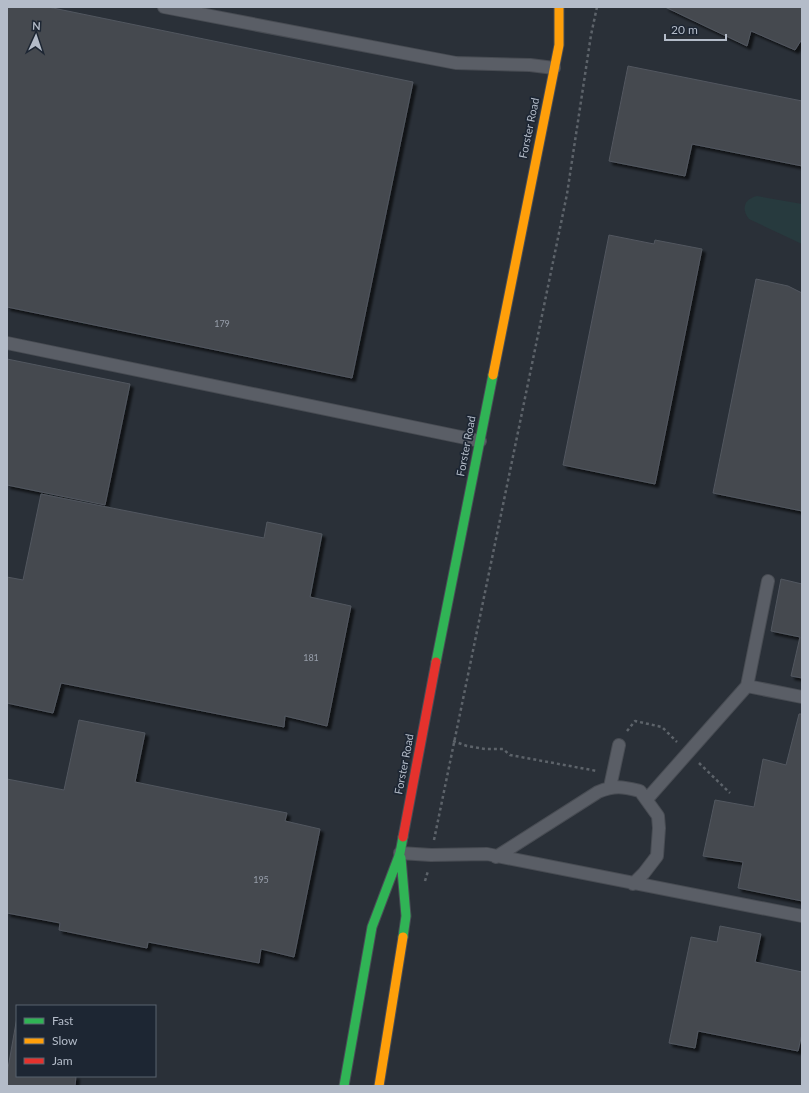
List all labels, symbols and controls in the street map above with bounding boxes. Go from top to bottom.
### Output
north arrow [16,16,56,56]
scale bar [665,16,726,42]
text: N [32,19,41,32]
text: 20 m [671,22,698,37]
street label: Forster Road [516,96,541,159]
house number: 179 [214,318,230,329]
street label: Forster Road [453,415,478,477]
house number: 181 [303,652,319,663]
street label: Forster Road [391,733,416,795]
house number: 195 [253,874,269,885]
legend [16,1005,156,1077]
text: Fast [52,1013,74,1028]
text: Slow [52,1033,78,1048]
text: Jam [52,1053,73,1068]

